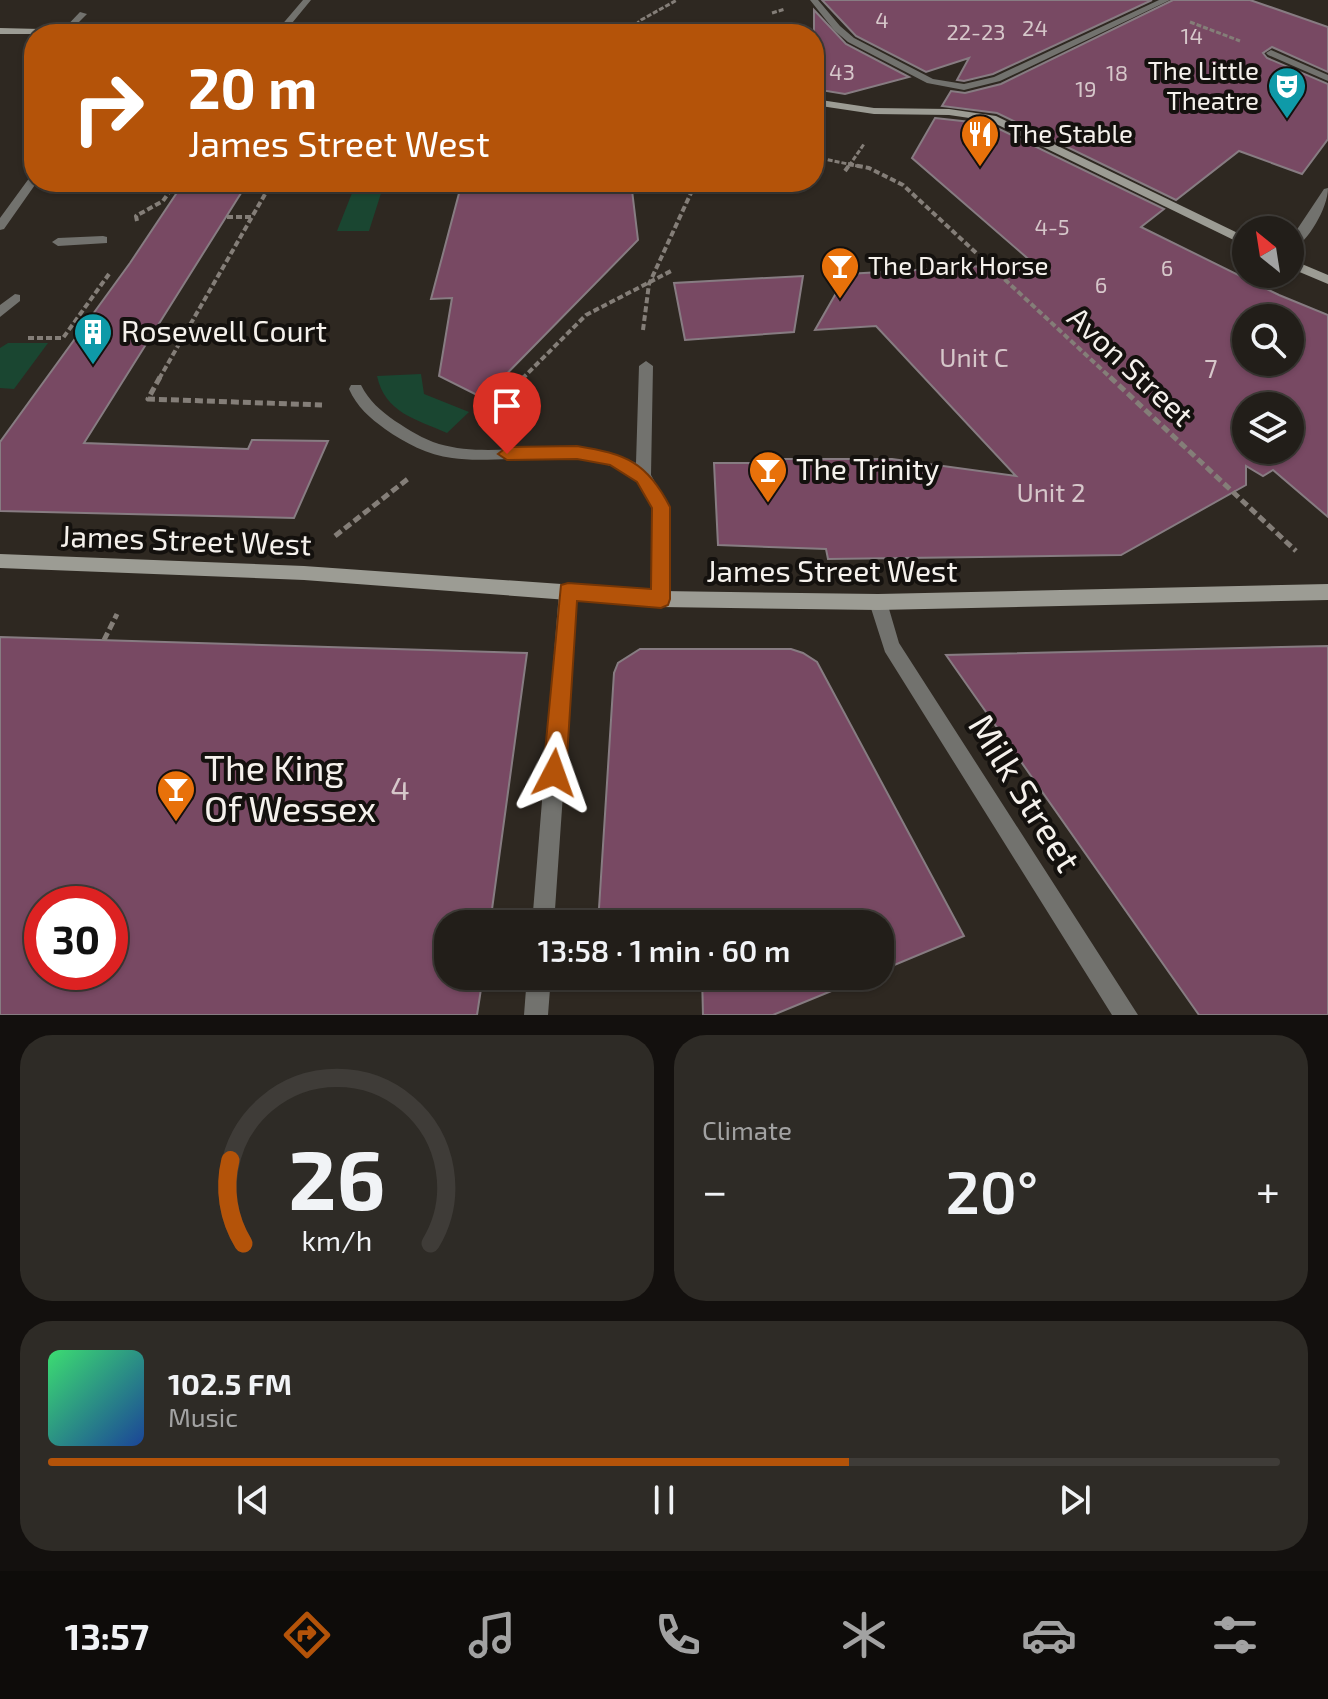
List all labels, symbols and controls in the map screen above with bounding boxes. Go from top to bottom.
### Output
house number: 4 [875,6,889,32]
house number: 24 [1022,14,1048,40]
house number: 22-23 [946,18,1006,44]
house number: 14 [1181,22,1203,48]
text: 20 m [188,53,317,120]
place label: The Little Theatre [1148,54,1259,115]
icon: right [56,56,160,160]
house number: 43 [829,58,855,84]
house number: 18 [1106,59,1128,85]
theatre icon: The Little Theatre [1266,65,1308,120]
house number: 19 [1075,75,1097,101]
restaurant icon: The Stable [959,113,1001,168]
place label: The Stable [1008,117,1133,148]
text: James Street West [188,121,490,164]
house number: 4-5 [1034,213,1070,239]
north arrow [1232,216,1304,288]
map controls [1232,216,1304,464]
bar icon: The Dark Horse [819,245,861,300]
place label: The Dark Horse [868,249,1048,280]
house number: 6 [1161,254,1173,280]
house number: 6 [1095,271,1107,297]
street label: Avon Street [1061,298,1202,433]
button: search [1232,304,1304,376]
building icon: Rosewell Court [72,311,114,366]
place label: Rosewell Court [121,312,327,348]
house number: Unit C [939,341,1009,372]
house number: 7 [1204,352,1218,383]
pin [473,372,541,454]
icon: arrive [485,384,529,428]
button: layers [1232,392,1304,464]
bar icon: The Trinity [747,449,789,504]
place label: The Trinity [796,450,939,486]
house number: Unit 2 [1016,476,1086,507]
street label: James Street West [60,517,312,561]
street label: James Street West [706,552,958,588]
street label: Milk Street [961,706,1091,879]
position arrow [512,731,596,815]
place label: The King Of Wessex [204,745,376,829]
bar icon: The King Of Wessex [155,768,197,823]
house number: 4 [390,768,410,806]
speed limit sign: 30 [24,886,128,990]
text: 13:58 · 1 min · 60 m [538,932,790,968]
text: Climate [702,1114,792,1145]
text: 26 [288,1127,386,1227]
text: 20° [945,1154,1038,1226]
text: − [702,1163,728,1216]
text: + [1256,1163,1280,1216]
text: km/h [302,1222,372,1257]
text: 102.5 FM [168,1365,292,1401]
text: Music [168,1401,238,1432]
icon: previous [231,1478,275,1522]
icon: pause [642,1478,686,1522]
icon: next [1053,1478,1097,1522]
icon: directions [279,1607,335,1663]
icon: music [464,1607,520,1663]
icon: phone [650,1607,706,1663]
icon: climate [836,1607,892,1663]
icon: car [1021,1607,1077,1663]
icon: filters [1207,1607,1263,1663]
text: 13:57 [65,1614,149,1657]

